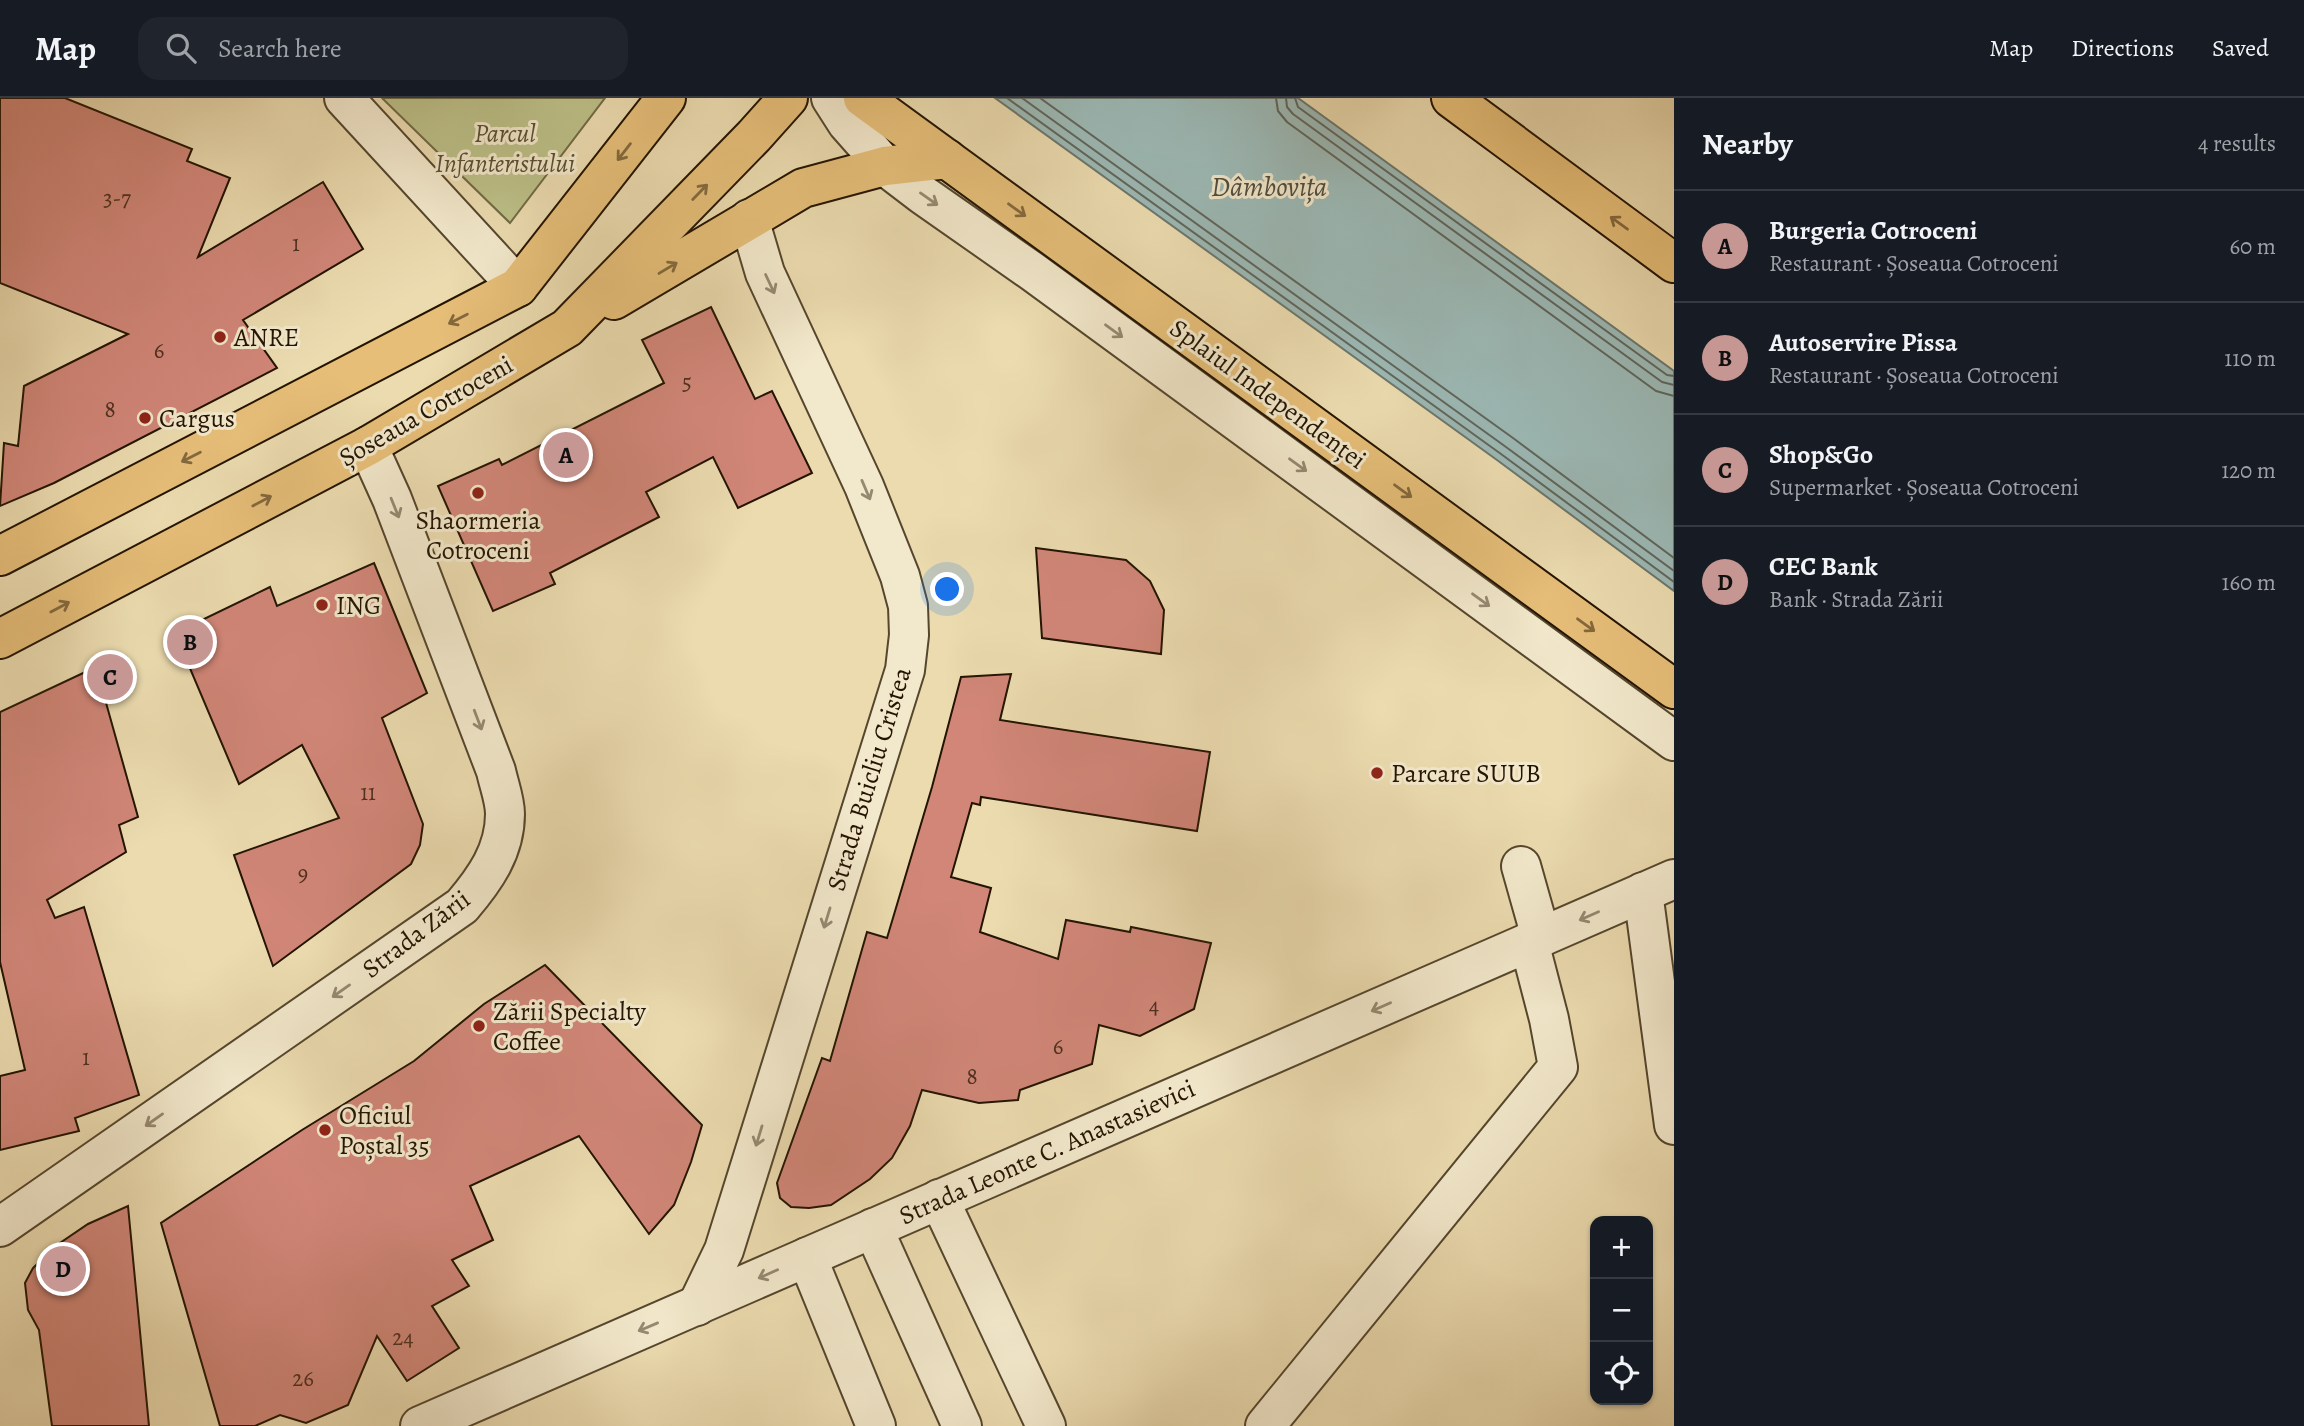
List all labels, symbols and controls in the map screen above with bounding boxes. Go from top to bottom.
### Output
search box [138,17,628,80]
text: Map [35,26,96,71]
icon: search [162,29,200,67]
text: Search here [218,31,342,66]
text: Map [1989,32,2033,64]
text: Directions [2071,32,2174,64]
text: Saved [2212,32,2269,64]
park label: Parcul Infanteristului [435,116,575,181]
text: Nearby [1702,124,1793,164]
text: 4 results [2198,128,2276,159]
one-way arrow [616,142,631,160]
water label: Dâmbovița [1211,168,1327,206]
house number: 3-7 [103,183,131,214]
one-way arrow [692,184,709,201]
one-way arrow [919,192,938,206]
one-way arrow [1007,203,1026,218]
text: Burgeria Cotroceni [1769,213,1977,248]
one-way arrow [1610,216,1629,230]
house number: 1 [292,228,300,259]
text: A [1718,231,1732,262]
text: 60 m [2229,231,2276,262]
text: Restaurant · Șoseaua Cotroceni [1769,248,2059,279]
one-way arrow [657,261,677,275]
one-way arrow [764,273,777,294]
street label: Splaiul Independenței [1163,311,1373,477]
one-way arrow [448,312,469,326]
place label: ANRE [233,320,299,355]
one-way arrow [1104,324,1123,338]
text: Autoservire Pissa [1769,325,1958,360]
marker: ANRE [212,329,228,345]
house number: 6 [154,335,164,366]
text: B [1718,343,1732,374]
text: 110 m [2224,343,2276,374]
street label: Șoseaua Cotroceni [333,347,519,475]
text: Restaurant · Șoseaua Cotroceni [1769,360,2059,391]
house number: 5 [682,367,692,398]
house number: 8 [104,394,116,425]
place label: Cargus [159,401,235,436]
marker: Cargus [137,410,153,426]
pin: A [543,429,589,481]
text: Shop&Go [1769,437,1873,472]
one-way arrow [181,451,201,465]
text: C [1718,455,1732,486]
text: 120 m [2221,455,2276,486]
one-way arrow [1288,457,1307,472]
text: Supermarket · Șoseaua Cotroceni [1769,472,2079,503]
one-way arrow [860,479,873,501]
one-way arrow [1393,484,1411,499]
marker: Shaormeria Cotroceni [470,485,486,501]
one-way arrow [251,494,272,508]
one-way arrow [390,497,403,519]
place label: Shaormeria Cotroceni [415,503,541,568]
text: CEC Bank [1769,549,1878,584]
text: D [1717,567,1733,598]
text: 160 m [2222,567,2276,598]
your location [930,572,964,606]
text: Bank · Strada Zării [1769,584,1943,615]
place label: ING [336,588,381,623]
one-way arrow [1471,592,1490,607]
marker: ING [314,597,330,613]
one-way arrow [50,600,70,614]
pin: B [167,616,213,668]
one-way arrow [1576,618,1595,633]
pin: C [87,651,133,703]
street label: Strada Buicliu Cristea [818,663,920,895]
one-way arrow [473,709,486,731]
place label: Parcare SUUB [1391,756,1541,791]
marker: Parcare SUUB [1369,765,1385,781]
house number: 11 [360,777,376,808]
house number: 9 [298,858,308,889]
street label: Strada Zării [355,882,477,986]
one-way arrow [820,907,832,929]
one-way arrow [1579,910,1600,923]
one-way arrow [332,984,351,998]
house number: 4 [1149,990,1159,1021]
place label: Zării Specialty Coffee [493,994,646,1059]
one-way arrow [1370,1001,1392,1014]
marker: Zării Specialty Coffee [471,1018,487,1034]
house number: 6 [1053,1031,1063,1062]
house number: 1 [82,1042,90,1073]
house number: 8 [966,1061,978,1092]
street label: Strada Leonte C. Anastasievici [893,1071,1201,1233]
place label: Oficiul Poștal 35 [339,1098,430,1163]
one-way arrow [145,1113,164,1127]
marker: Oficiul Poștal 35 [317,1122,333,1138]
one-way arrow [752,1124,765,1146]
map controls [1590,1216,1653,1405]
button: + [1590,1216,1653,1279]
pin: D [40,1243,86,1295]
one-way arrow [758,1268,779,1281]
button: − [1590,1279,1653,1342]
one-way arrow [638,1321,659,1334]
house number: 24 [392,1322,414,1353]
button: locate [1590,1342,1653,1405]
house number: 26 [292,1363,314,1394]

